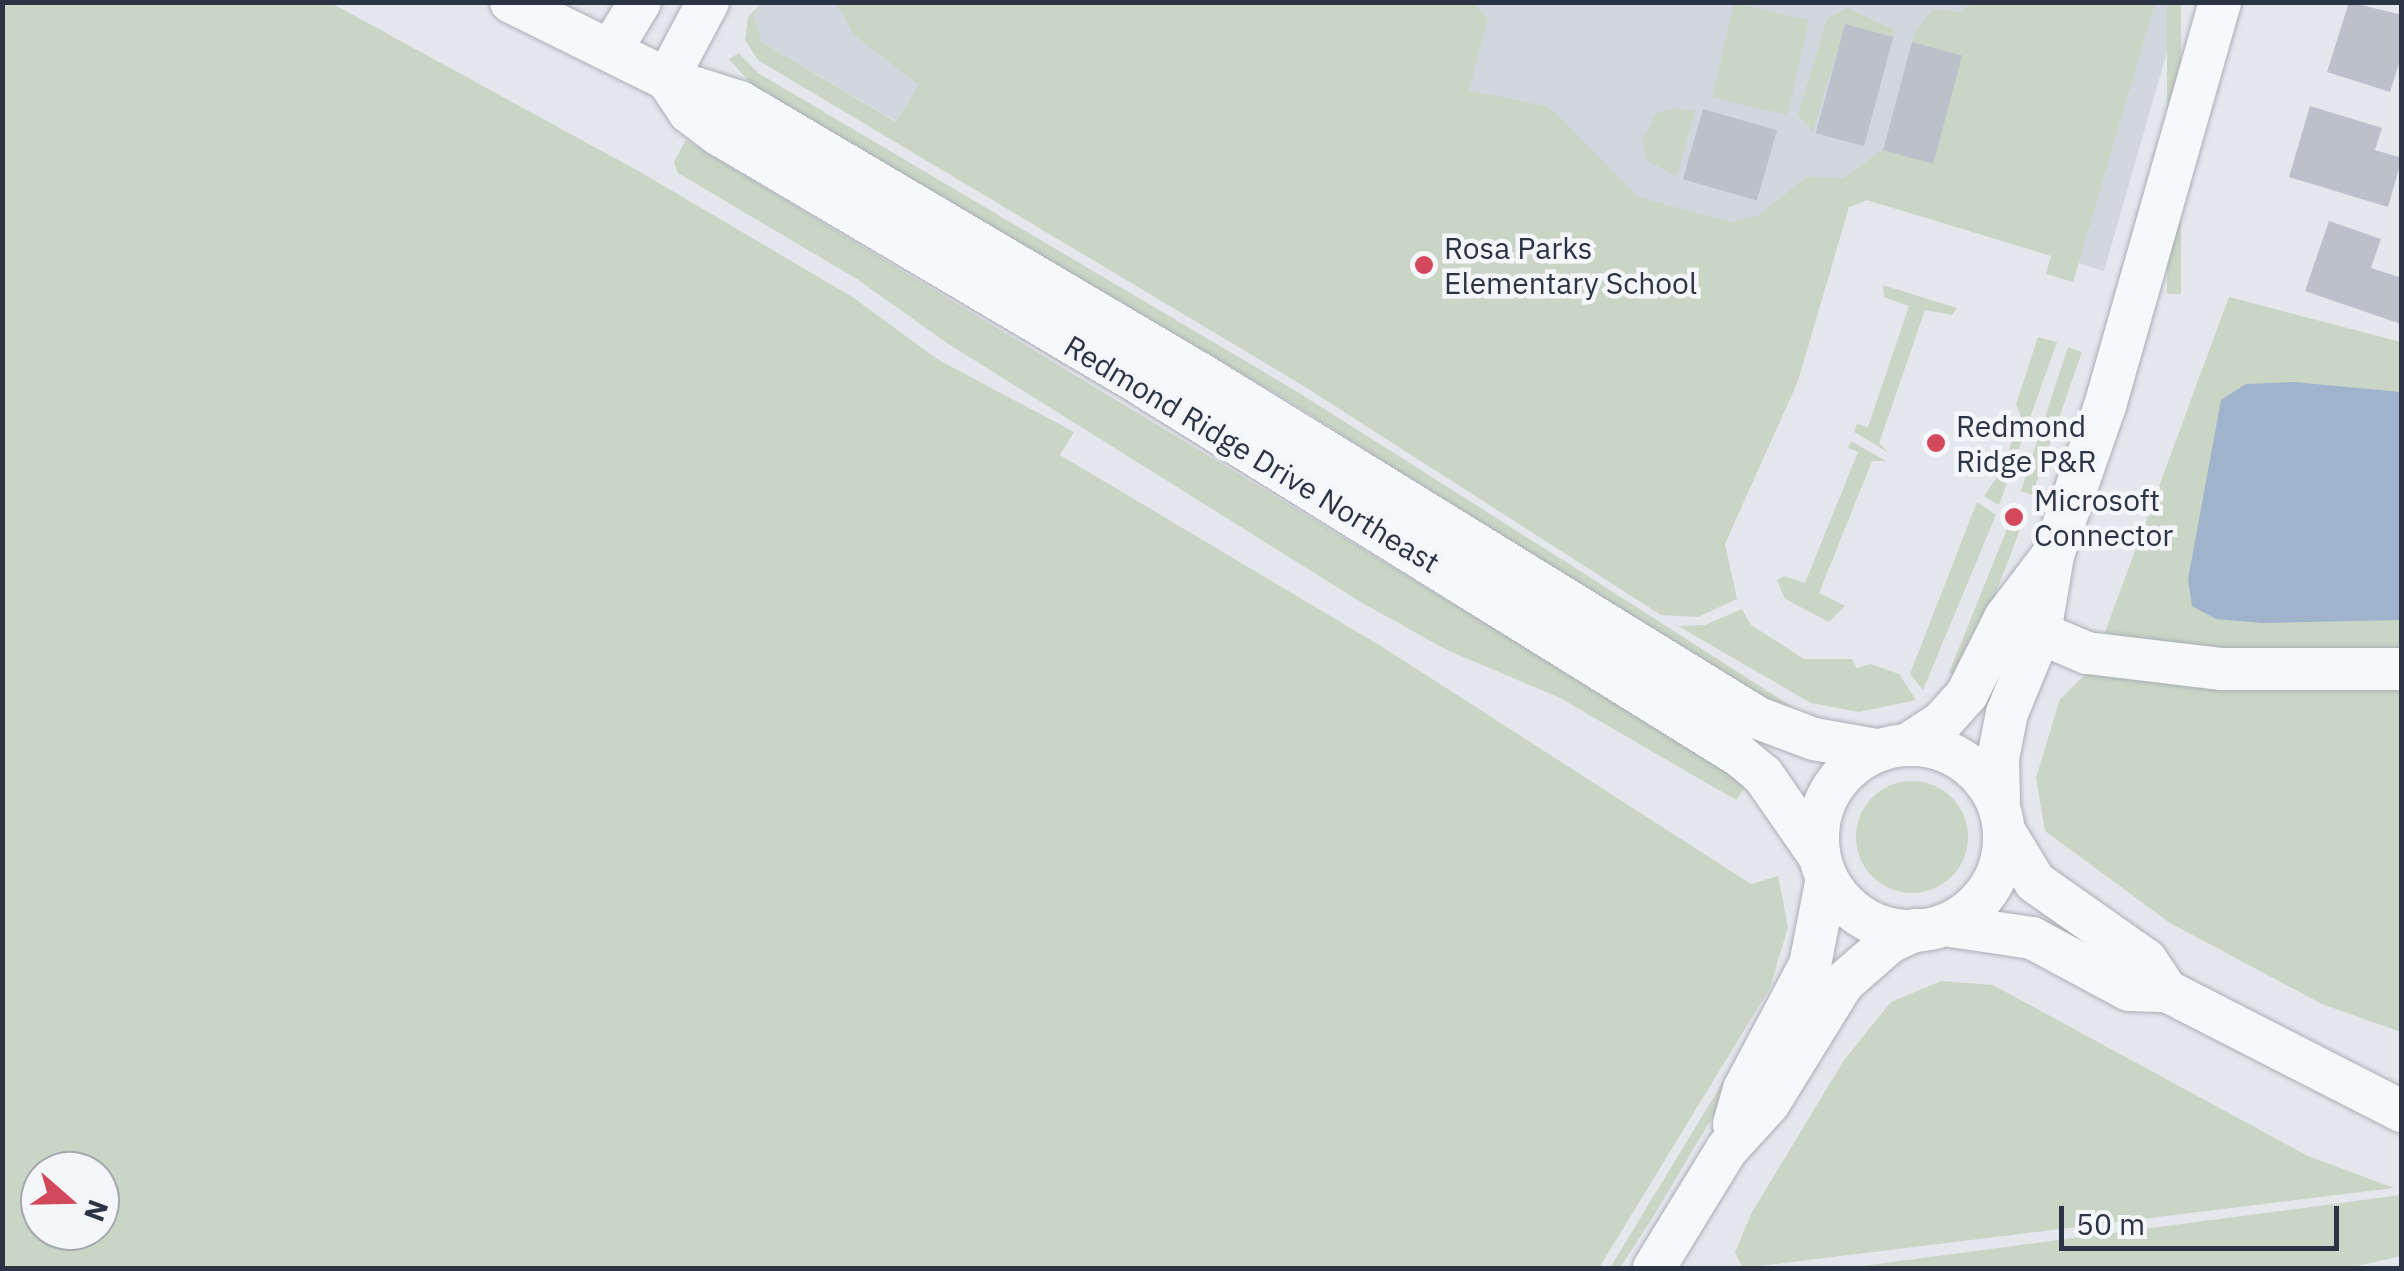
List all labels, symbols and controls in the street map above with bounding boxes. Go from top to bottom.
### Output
place label: Rosa Parks Elementary School [1444,230,1697,300]
marker: Rosa Parks Elementary School [1413,254,1435,276]
street label: Redmond Ridge Drive Northeast [1058,328,1446,580]
place label: Redmond Ridge P&R [1956,408,2097,478]
marker: Redmond Ridge P&R [1925,432,1947,454]
place label: Microsoft Connector [2034,482,2173,552]
marker: Microsoft Connector [2003,506,2025,528]
north arrow [20,1151,120,1251]
scale bar [2064,1186,2344,1248]
text: N [76,1195,118,1227]
text: 50 m [2076,1204,2145,1243]

